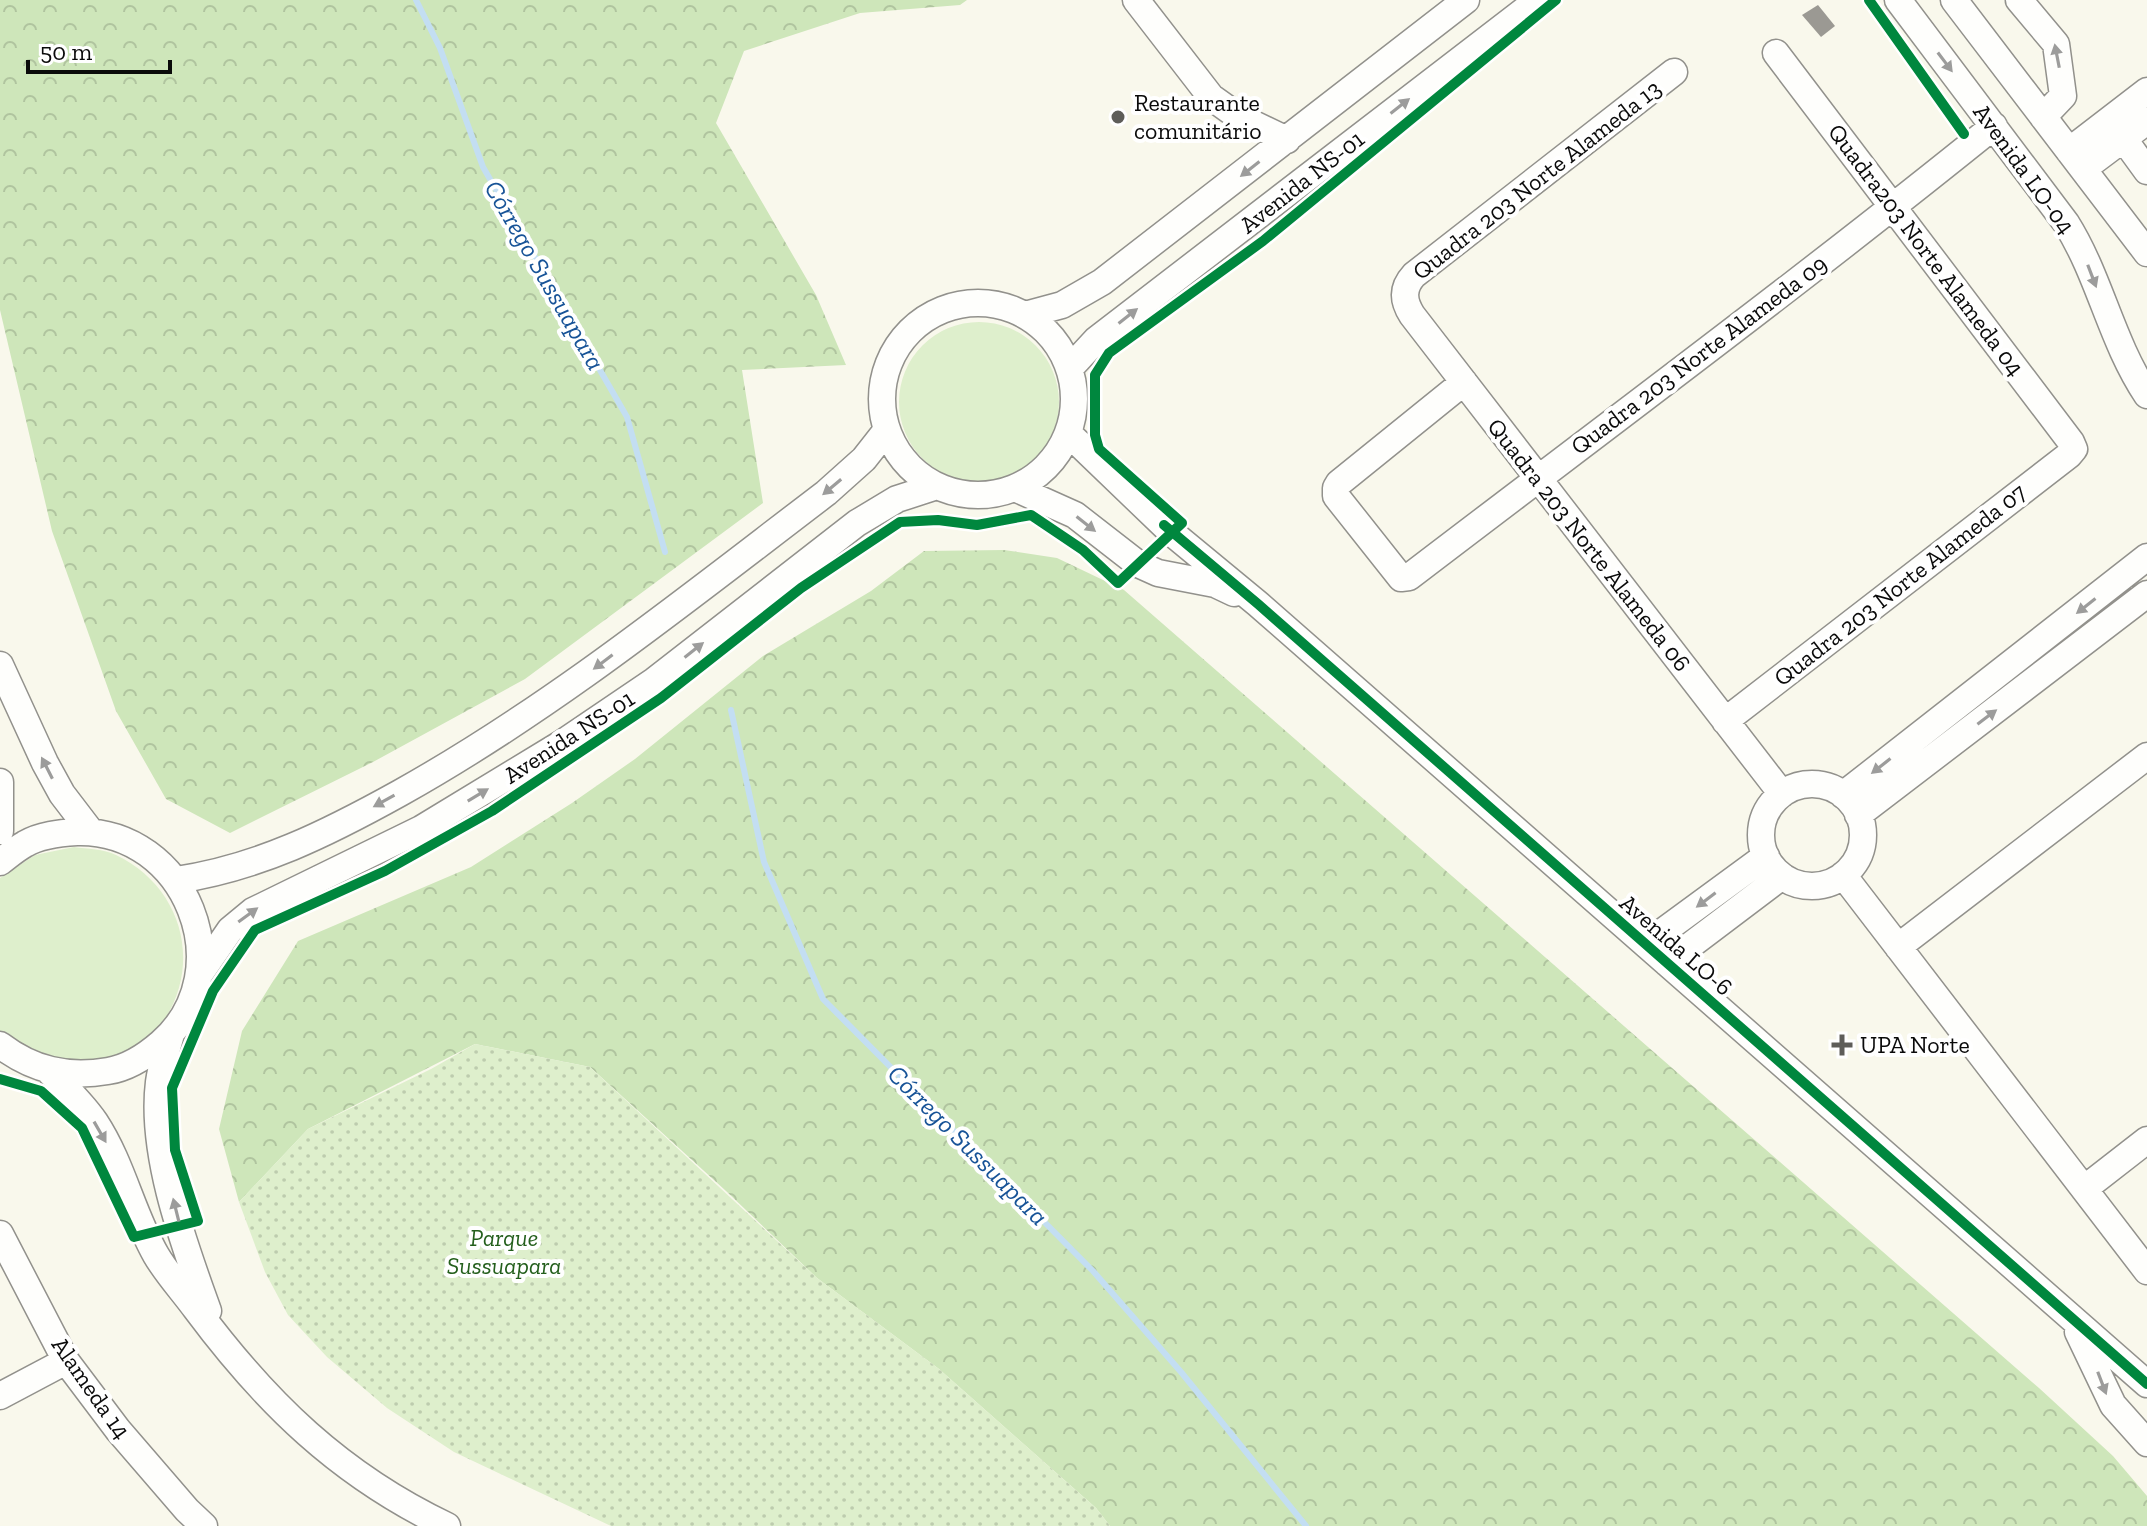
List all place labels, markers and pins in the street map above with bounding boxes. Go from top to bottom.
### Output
place label: Restaurante comunitário [1134,88,1262,145]
marker: Restaurante comunitário [1109,108,1127,126]
place label: UPA Norte [1860,1030,1970,1059]
marker: UPA Norte [1831,1034,1853,1056]

